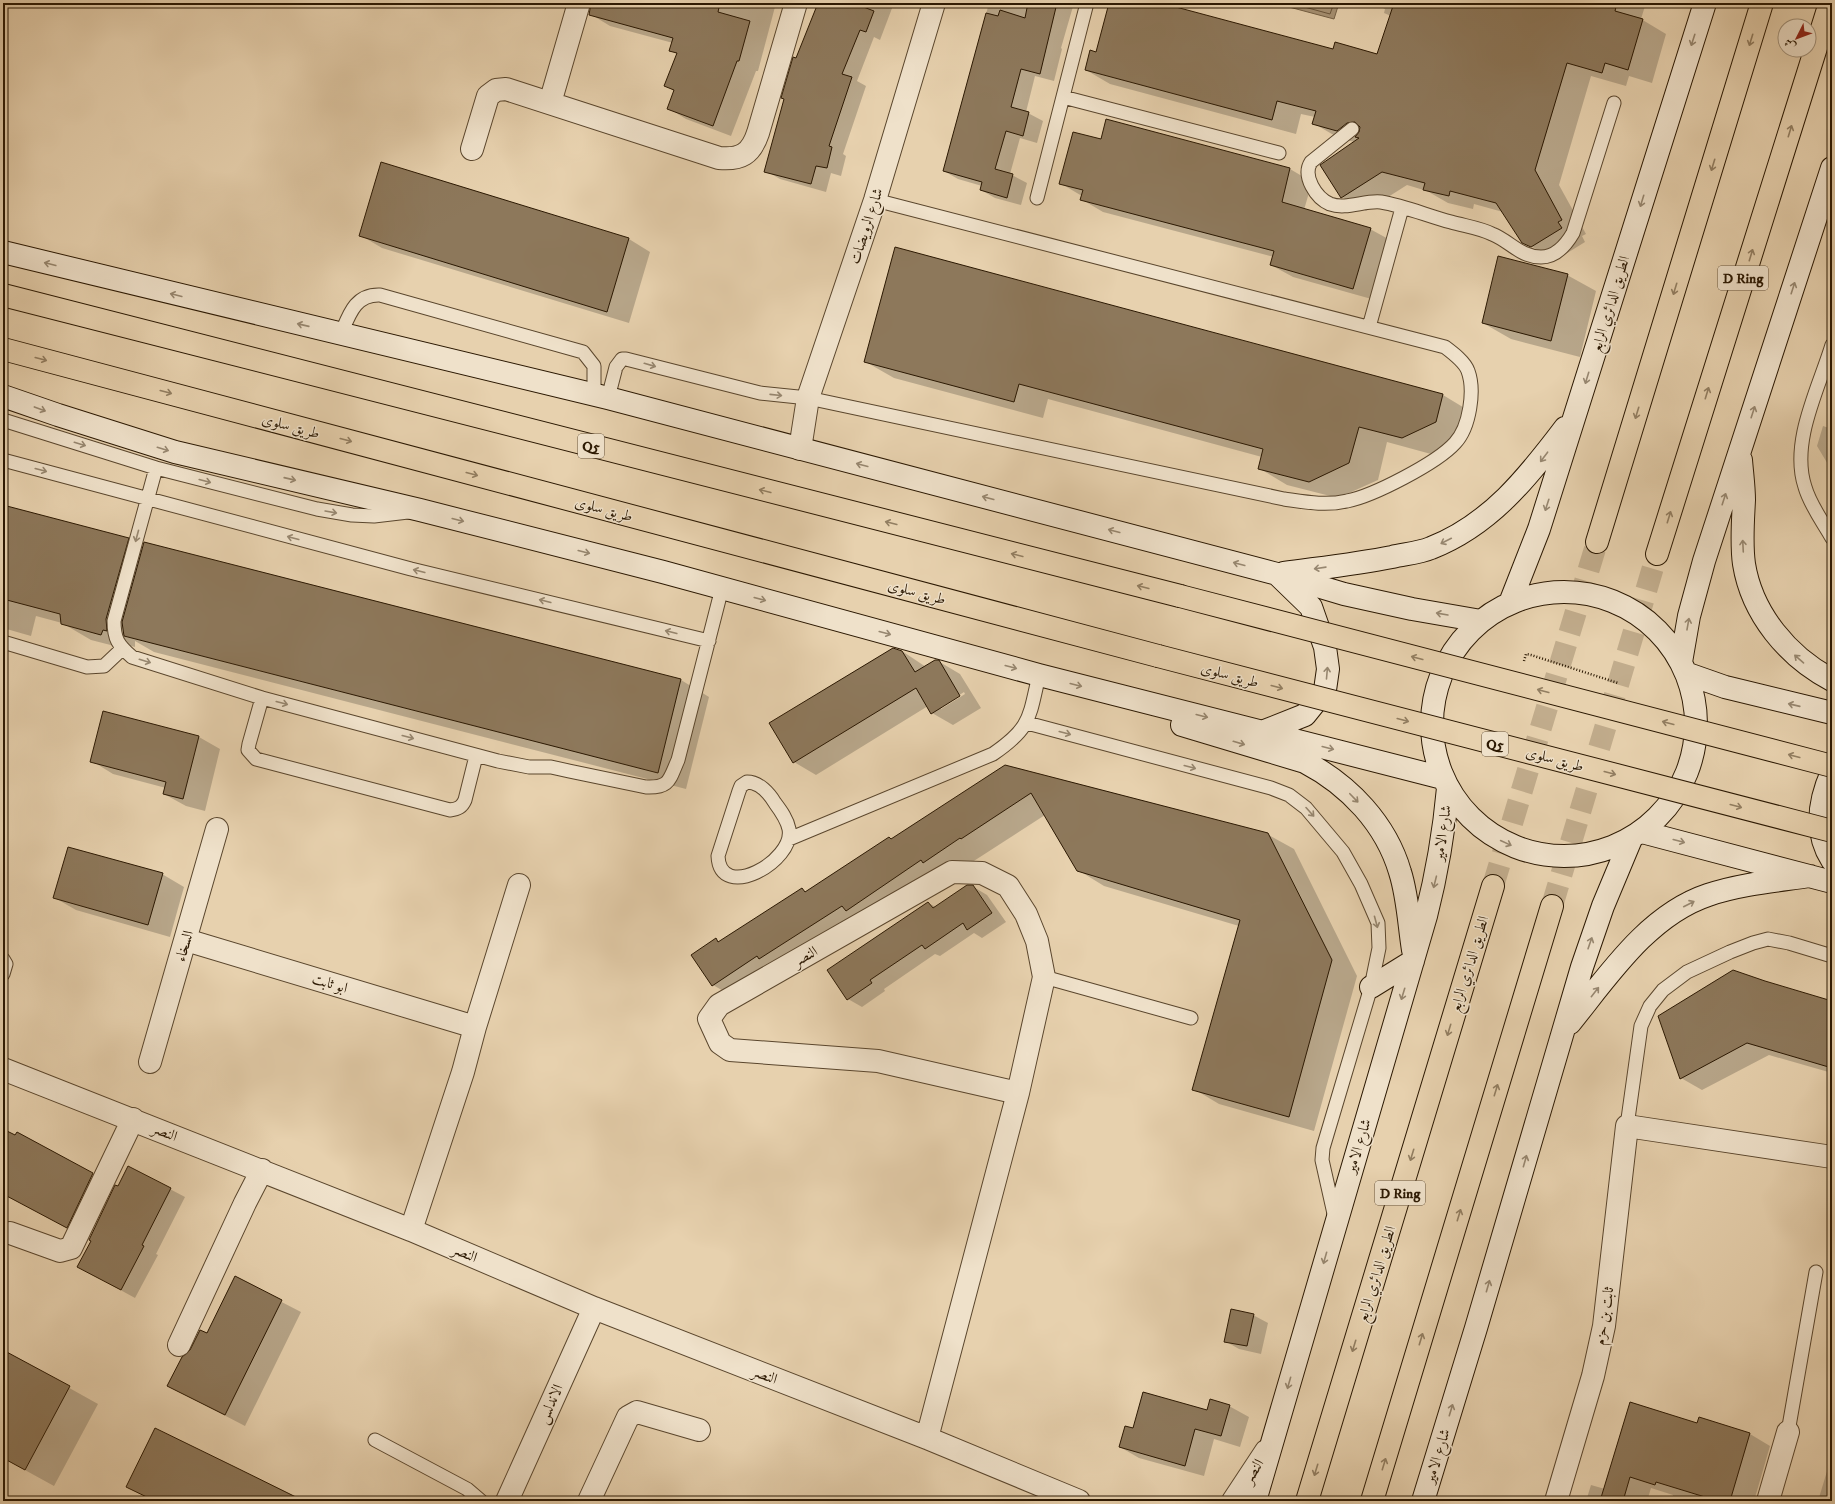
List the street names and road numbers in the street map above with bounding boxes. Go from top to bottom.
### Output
street label: شارع الرويضات [845,186,891,268]
street label: الطريق الدائري الرابع [1587,253,1638,356]
road number: D Ring [1718,266,1768,290]
street label: طريق سلوى [260,410,322,443]
road number: Q5 [578,434,604,458]
street label: طريق سلوى [573,493,635,526]
street label: طريق سلوى [886,576,948,609]
street label: طريق سلوى [1199,659,1261,692]
road number: Q5 [1482,732,1508,756]
street label: طريق سلوى [1524,743,1586,776]
street label: شارع الامير [1429,804,1459,865]
street label: الطريق الدائري الرابع [1446,913,1497,1016]
street label: السخاء [171,928,198,964]
street label: النصر [788,942,821,972]
street label: ابو ثابت [310,969,350,998]
street label: شارع الامير [1341,1116,1379,1179]
street label: النصر [148,1118,180,1146]
road number: D Ring [1375,1181,1425,1205]
street label: الطريق الدائري الرابع [1353,1223,1404,1326]
street label: النصر [448,1239,480,1267]
street label: ثابت بن حزم [1590,1285,1621,1347]
street label: النصر [748,1361,780,1389]
street label: الاندلس [533,1381,568,1427]
street label: شارع الامير [1420,1426,1458,1489]
street label: النصر [1238,1455,1268,1489]

